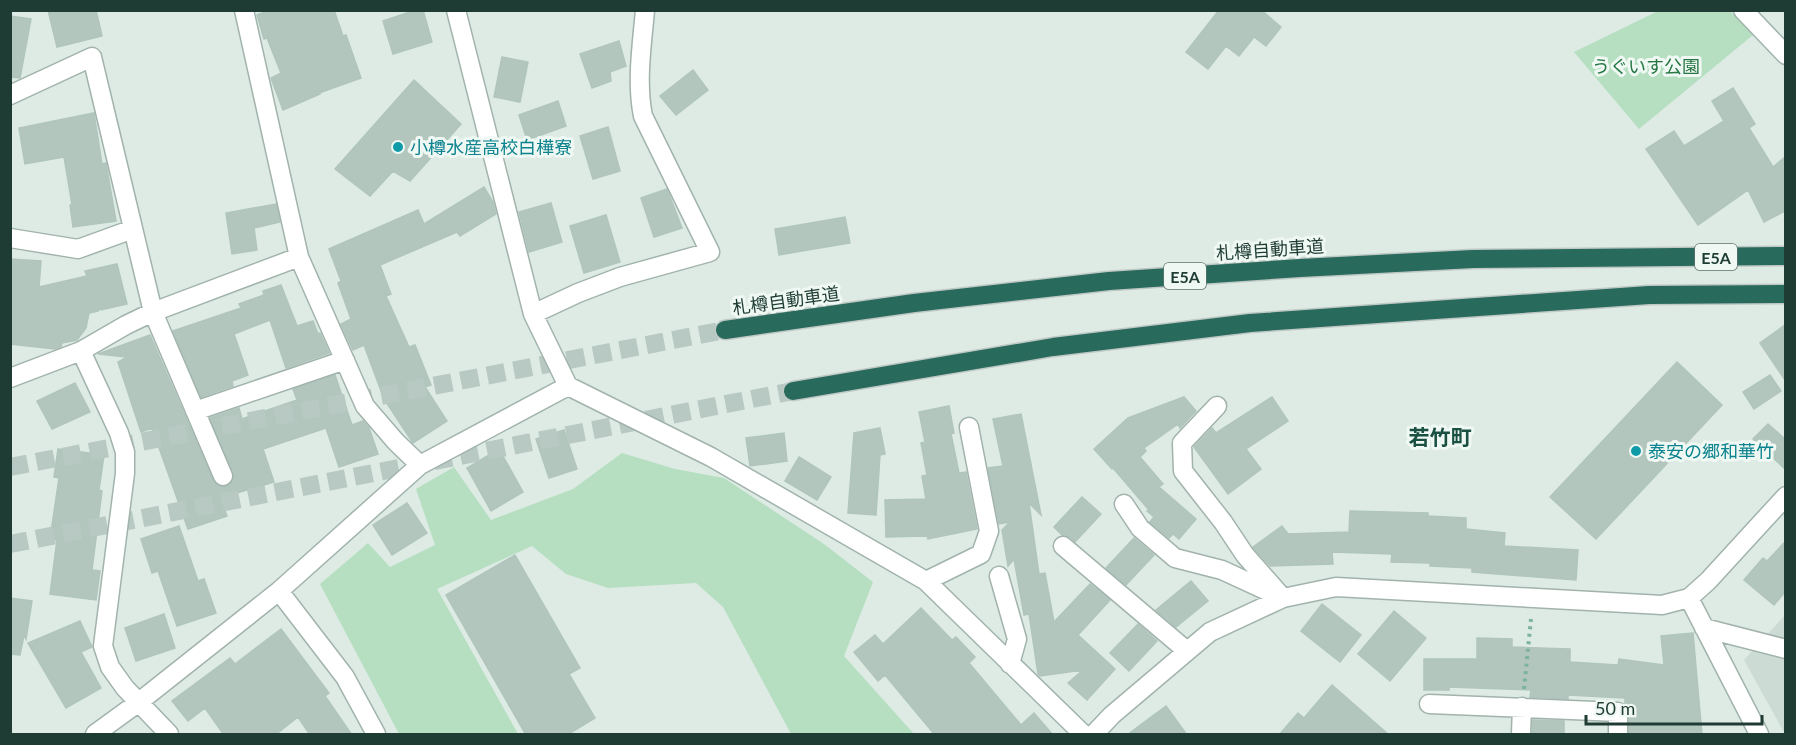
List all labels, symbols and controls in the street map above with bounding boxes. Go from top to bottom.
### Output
park label: うぐいす公園 [1592,55,1700,77]
place label: 小樽水産高校白樺寮 [410,136,572,158]
marker: 小樽水産高校白樺寮 [391,140,405,154]
street label: 札樽自動車道 [1215,234,1325,264]
road number: E5A [1695,244,1737,270]
road number: E5A [1164,263,1206,289]
street label: 札樽自動車道 [731,282,841,318]
district label: 若竹町 [1409,424,1472,449]
place label: 泰安の郷和華竹 [1648,440,1774,462]
marker: 泰安の郷和華竹 [1629,444,1643,458]
scale bar [1586,688,1762,726]
text: 50 m [1595,697,1635,719]

